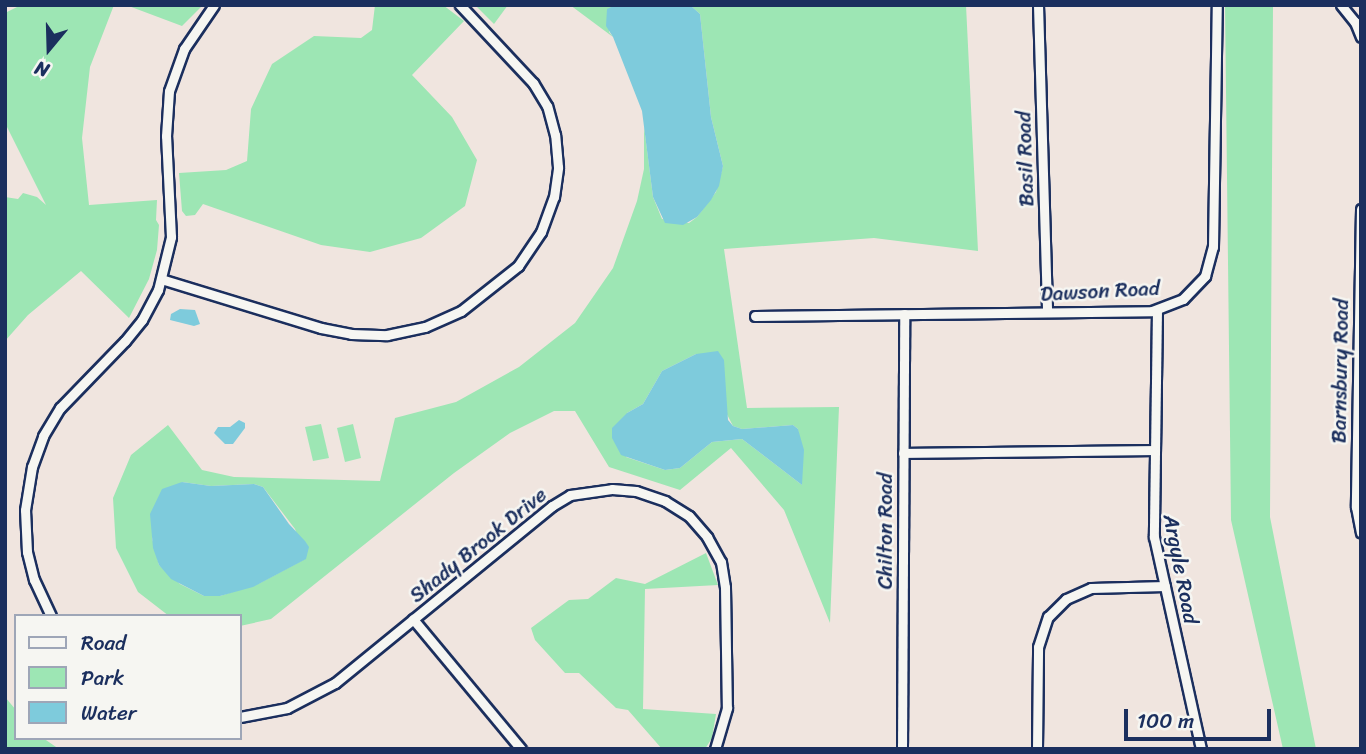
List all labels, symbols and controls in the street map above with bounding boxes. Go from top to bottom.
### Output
north arrow [14,14,84,84]
text: N [30,52,54,87]
street label: Basil Road [1011,111,1039,207]
street label: Dawson Road [1040,275,1160,307]
street label: Barnsbury Road [1326,298,1354,444]
street label: Chilton Road [872,473,898,589]
street label: Shady Brook Drive [404,482,552,608]
street label: Argyle Road [1158,512,1204,626]
legend [14,614,242,740]
text: Road [81,624,126,662]
text: Park [81,659,124,697]
text: Water [81,694,136,732]
scale bar [1128,694,1275,738]
text: 100 m [1137,702,1194,740]

